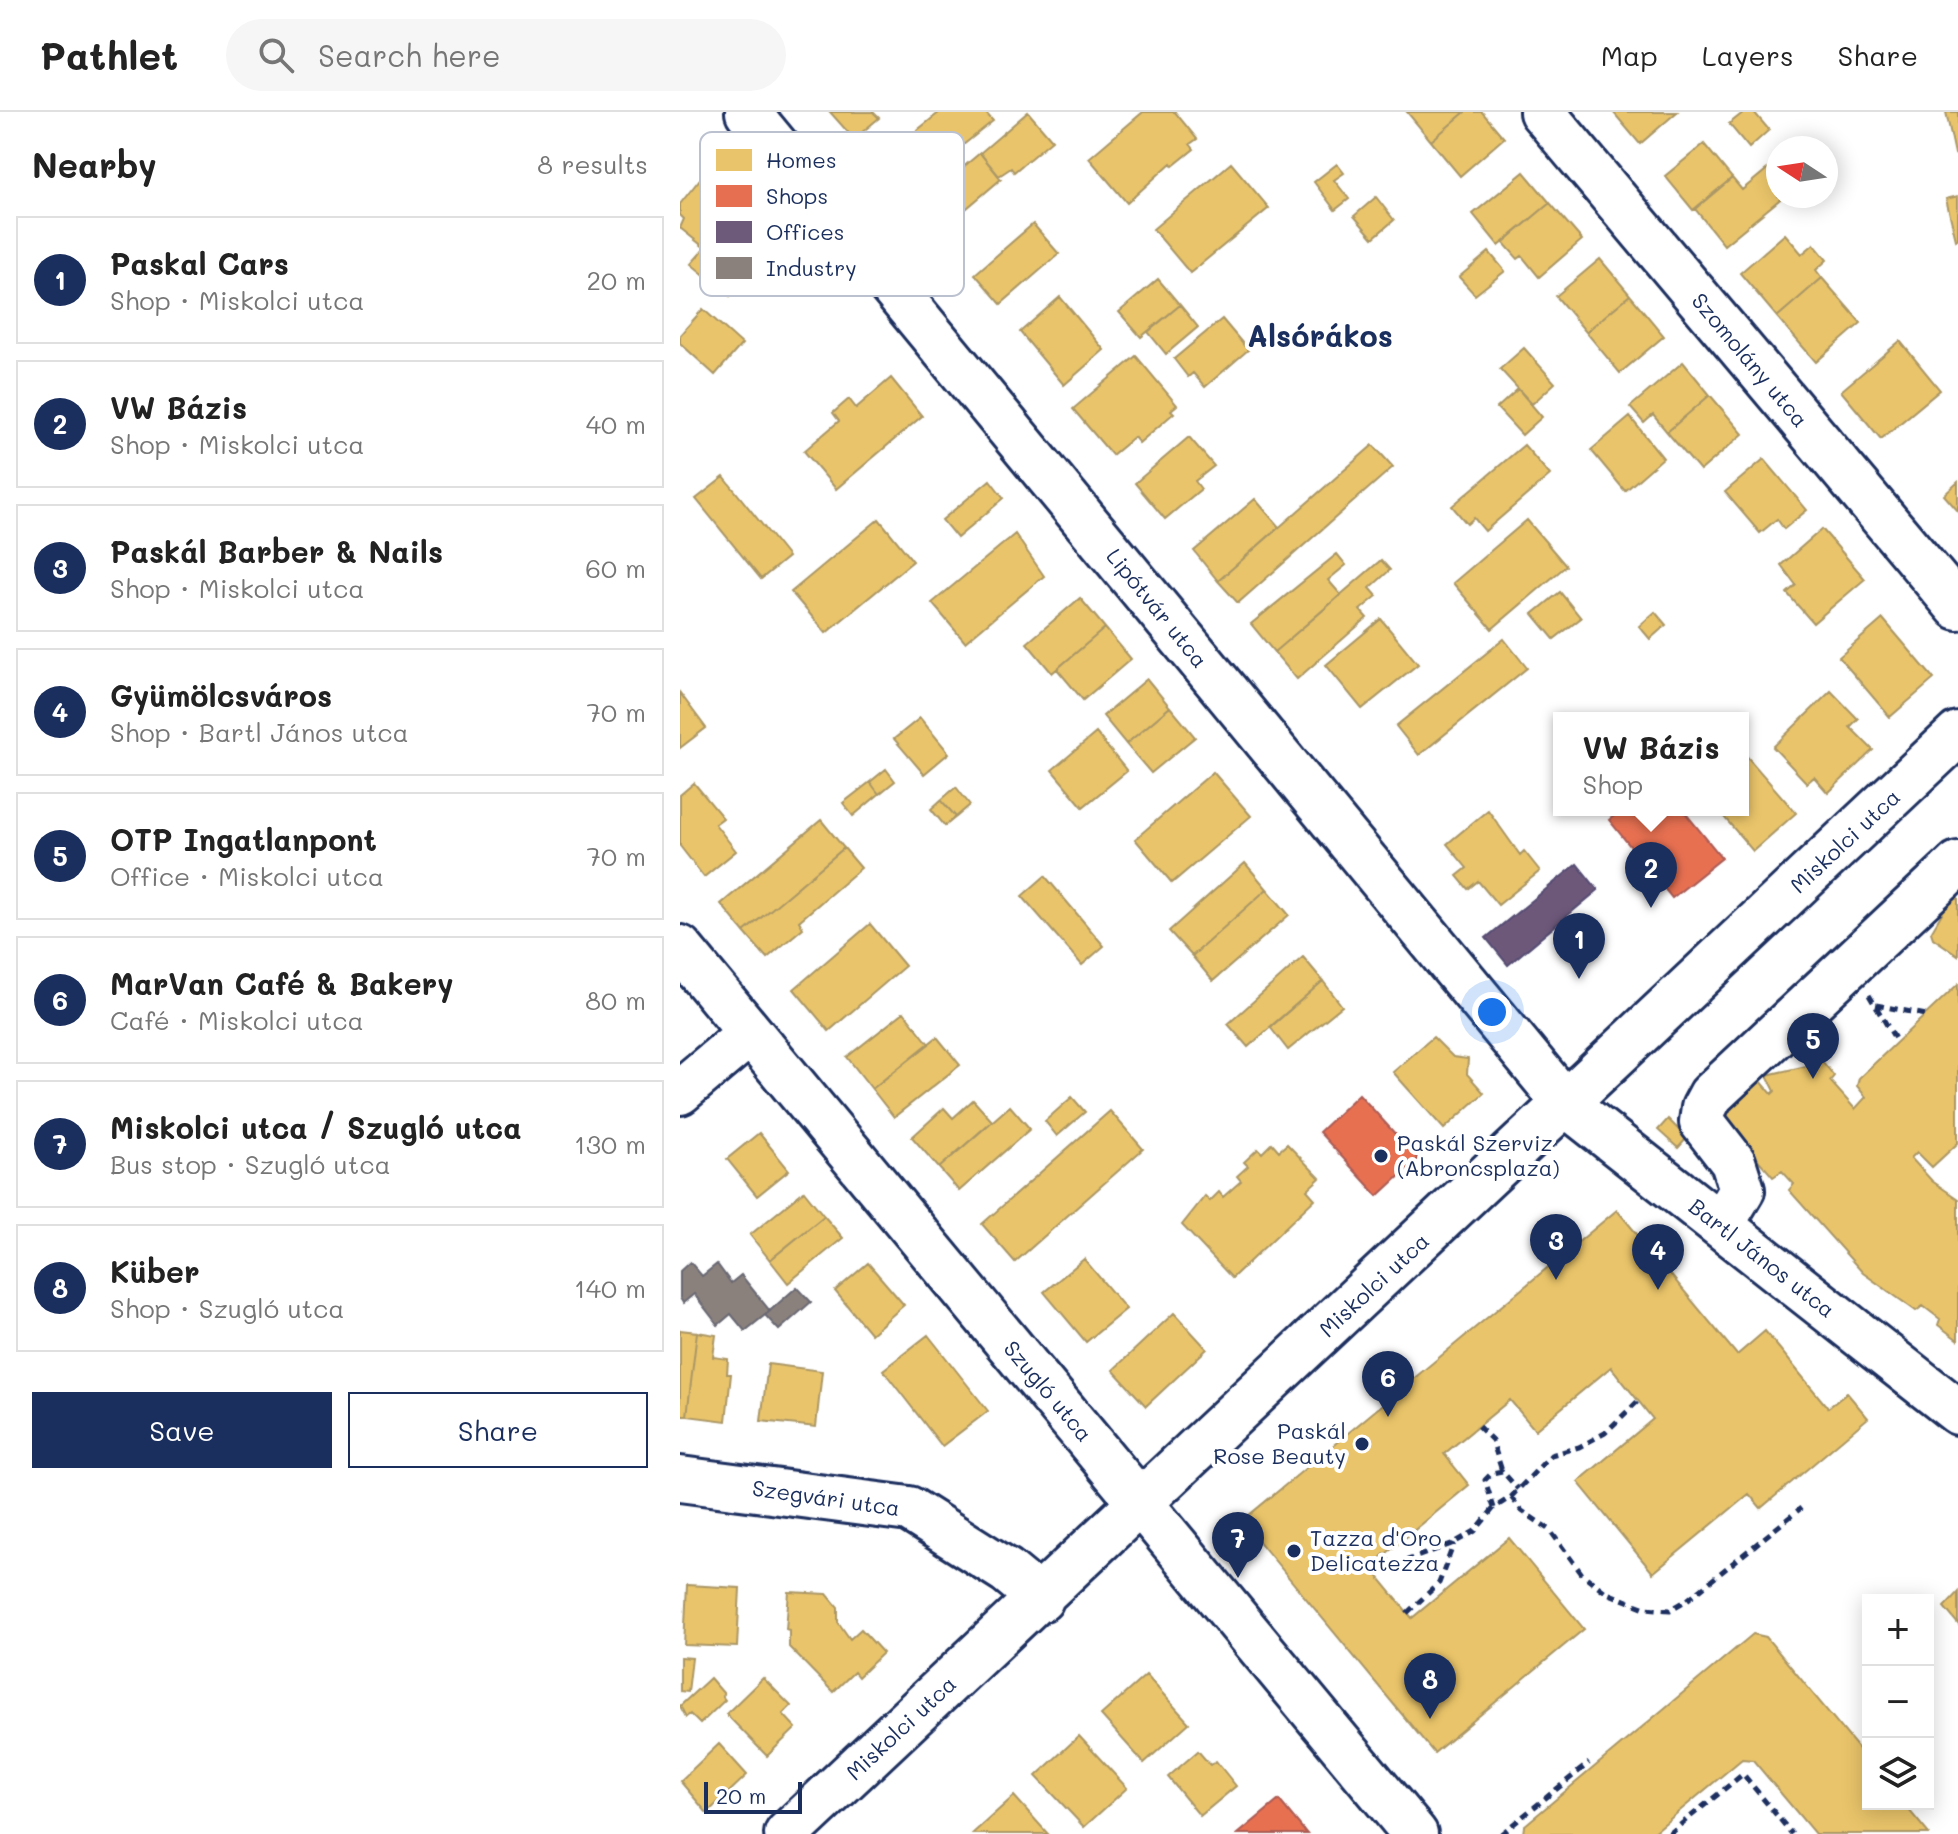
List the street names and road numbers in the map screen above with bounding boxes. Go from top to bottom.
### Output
street label: Szomolány utca [1686,287,1815,433]
street label: Lipótvár utca [1100,542,1214,673]
street label: Miskolci utca [1783,782,1906,899]
street label: Bartl János utca [1683,1191,1841,1324]
street label: Miskolci utca [1312,1226,1435,1343]
street label: Szugló utca [998,1334,1099,1447]
street label: Szegvári utca [750,1473,902,1522]
street label: Miskolci utca [839,1669,962,1786]

